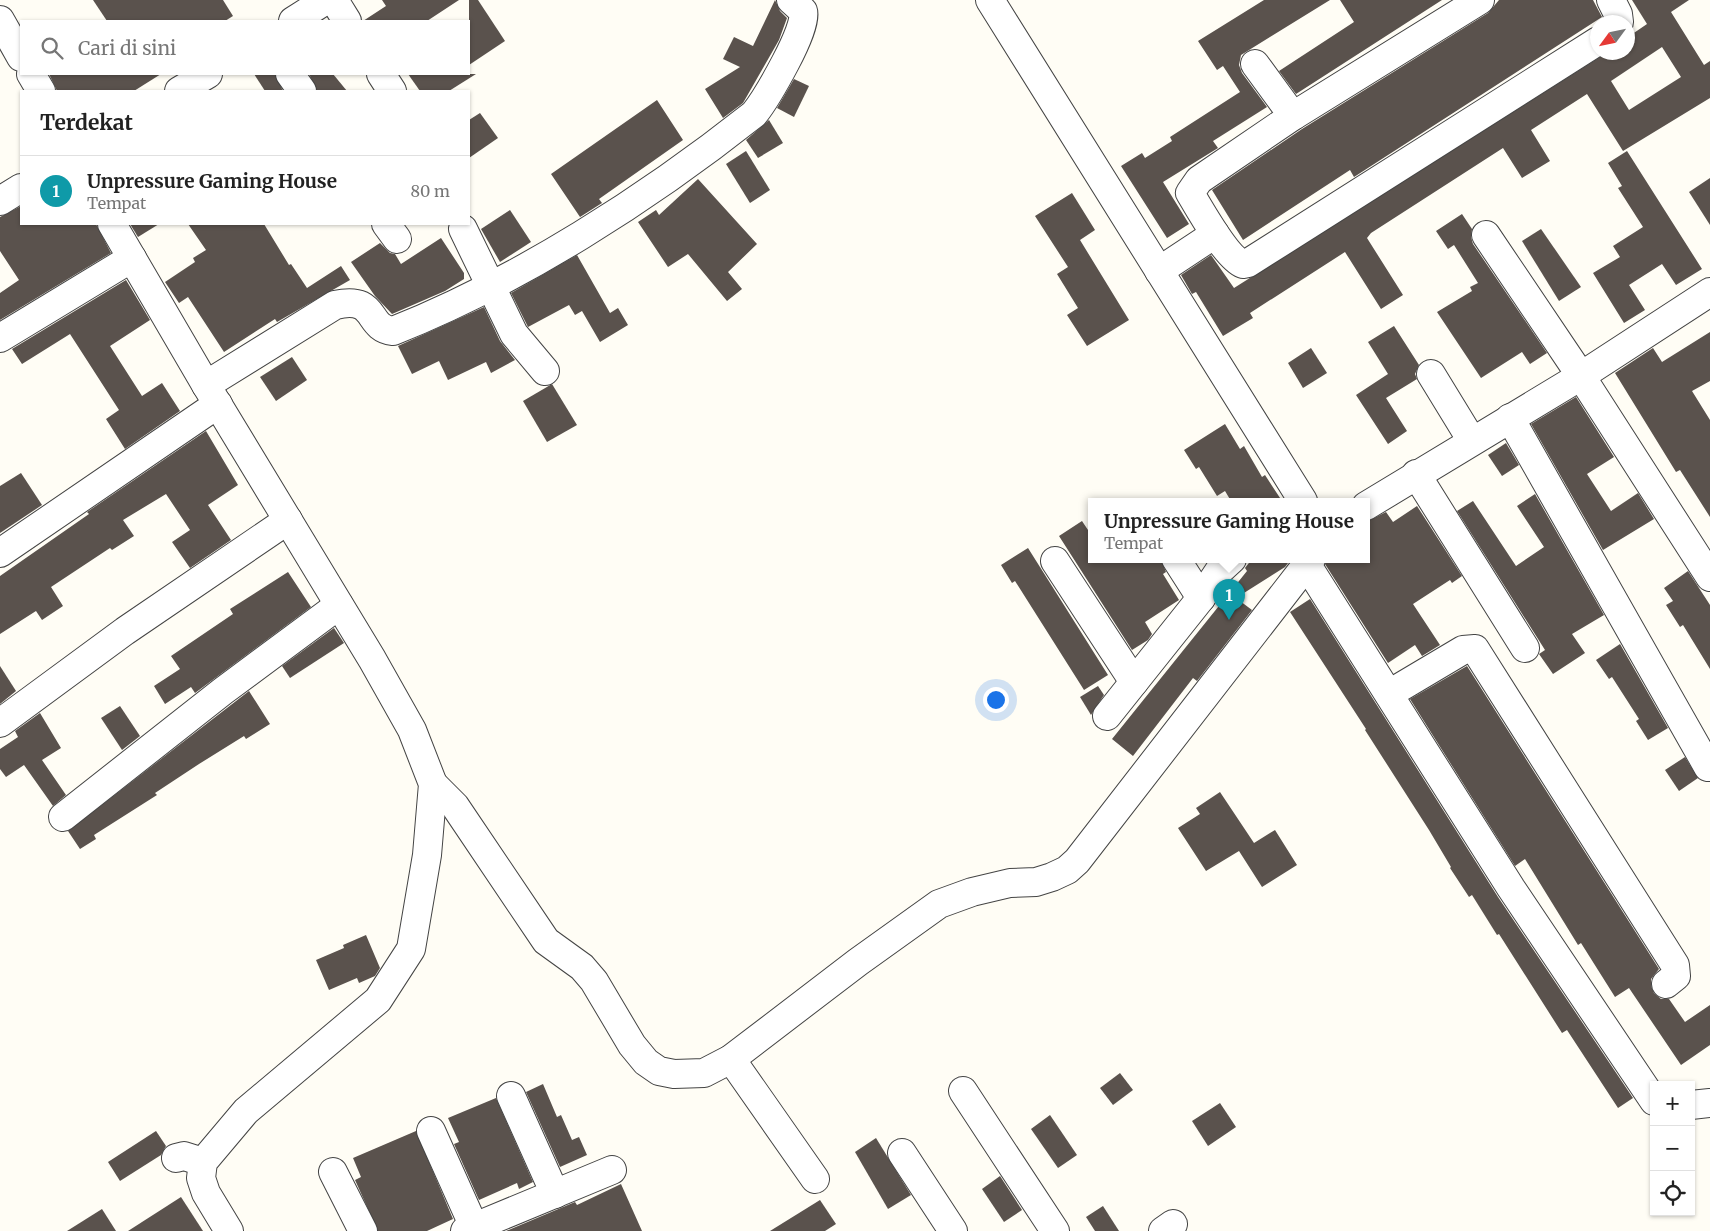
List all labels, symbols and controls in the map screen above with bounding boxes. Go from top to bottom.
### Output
north arrow [1590,15,1635,60]
search box [20,20,470,75]
icon: search [38,34,66,62]
text: Cari di sini [78,36,176,60]
text: Terdekat [40,109,133,136]
text: Unpressure Gaming House [87,169,337,193]
text: 1 [52,181,60,201]
text: 80 m [411,181,450,201]
text: Tempat [87,193,146,213]
popup [1088,498,1370,563]
text: Unpressure Gaming House [1104,509,1354,533]
text: Tempat [1104,533,1163,553]
pin: 1 [1213,579,1245,620]
your location [983,687,1009,713]
map controls [1650,1081,1695,1216]
button: + [1650,1081,1695,1126]
button: − [1650,1126,1695,1171]
button: locate [1650,1171,1695,1216]

